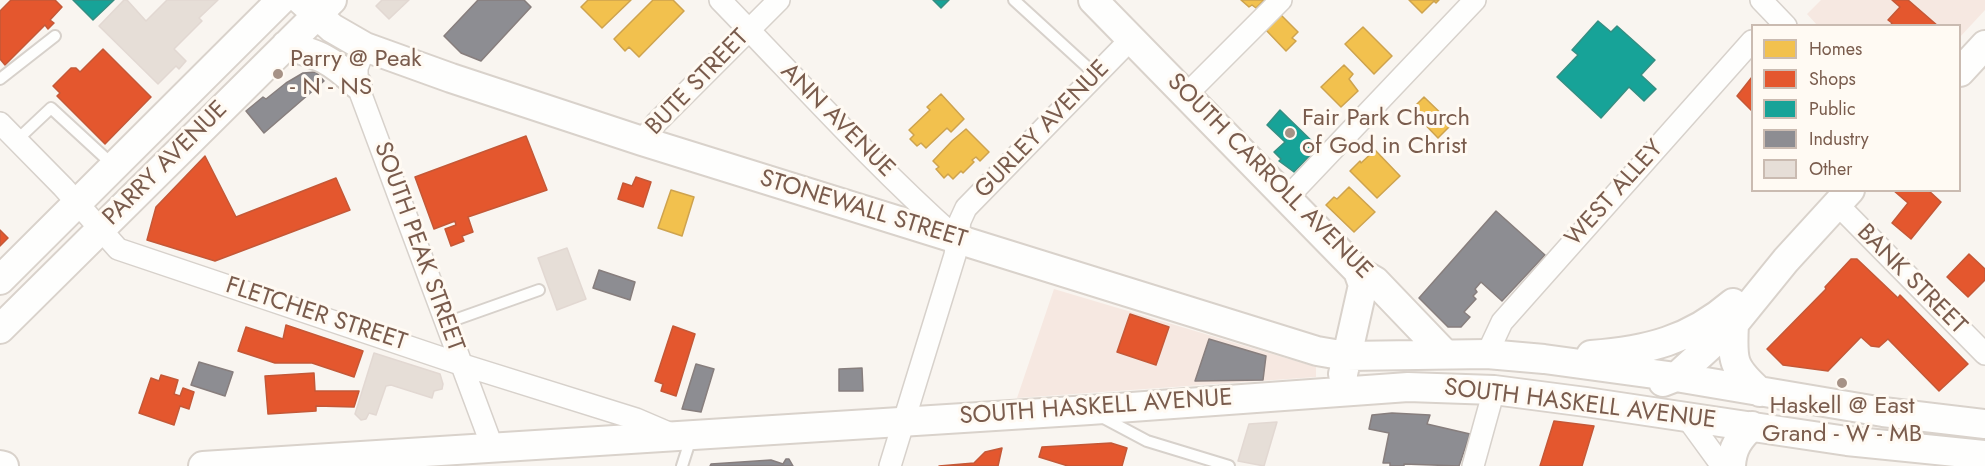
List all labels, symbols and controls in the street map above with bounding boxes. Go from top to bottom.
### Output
street label: BUTE STREET [641,24,755,142]
legend [1751,24,1961,192]
text: Homes [1809,36,1862,62]
place label: Parry @ Peak - N - NS [290,46,421,102]
street label: GURLEY AVENUE [970,55,1116,205]
street label: ANN AVENUE [774,58,900,184]
text: Shops [1809,66,1856,92]
marker: Parry @ Peak - N - NS [271,67,285,81]
street label: SOUTH CARROLL AVENUE [1160,68,1378,286]
street label: PARRY AVENUE [98,96,234,232]
text: Public [1809,96,1856,122]
place label: Fair Park Church of God in Christ [1302,105,1470,161]
marker: Fair Park Church of God in Christ [1283,126,1297,140]
text: Industry [1809,126,1869,152]
street label: WEST ALLEY [1560,135,1670,253]
street label: SOUTH PEAK STREET [367,138,469,356]
text: Other [1809,156,1852,182]
street label: STONEWALL STREET [756,165,970,255]
street label: BANK STREET [1850,219,1972,341]
street label: FLETCHER STREET [222,272,410,358]
street label: SOUTH HASKELL AVENUE [1442,374,1718,436]
marker: Haskell @ East Grand - W - MB [1835,376,1849,390]
street label: SOUTH HASKELL AVENUE [958,384,1234,432]
place label: Haskell @ East Grand - W - MB [1762,393,1922,449]

